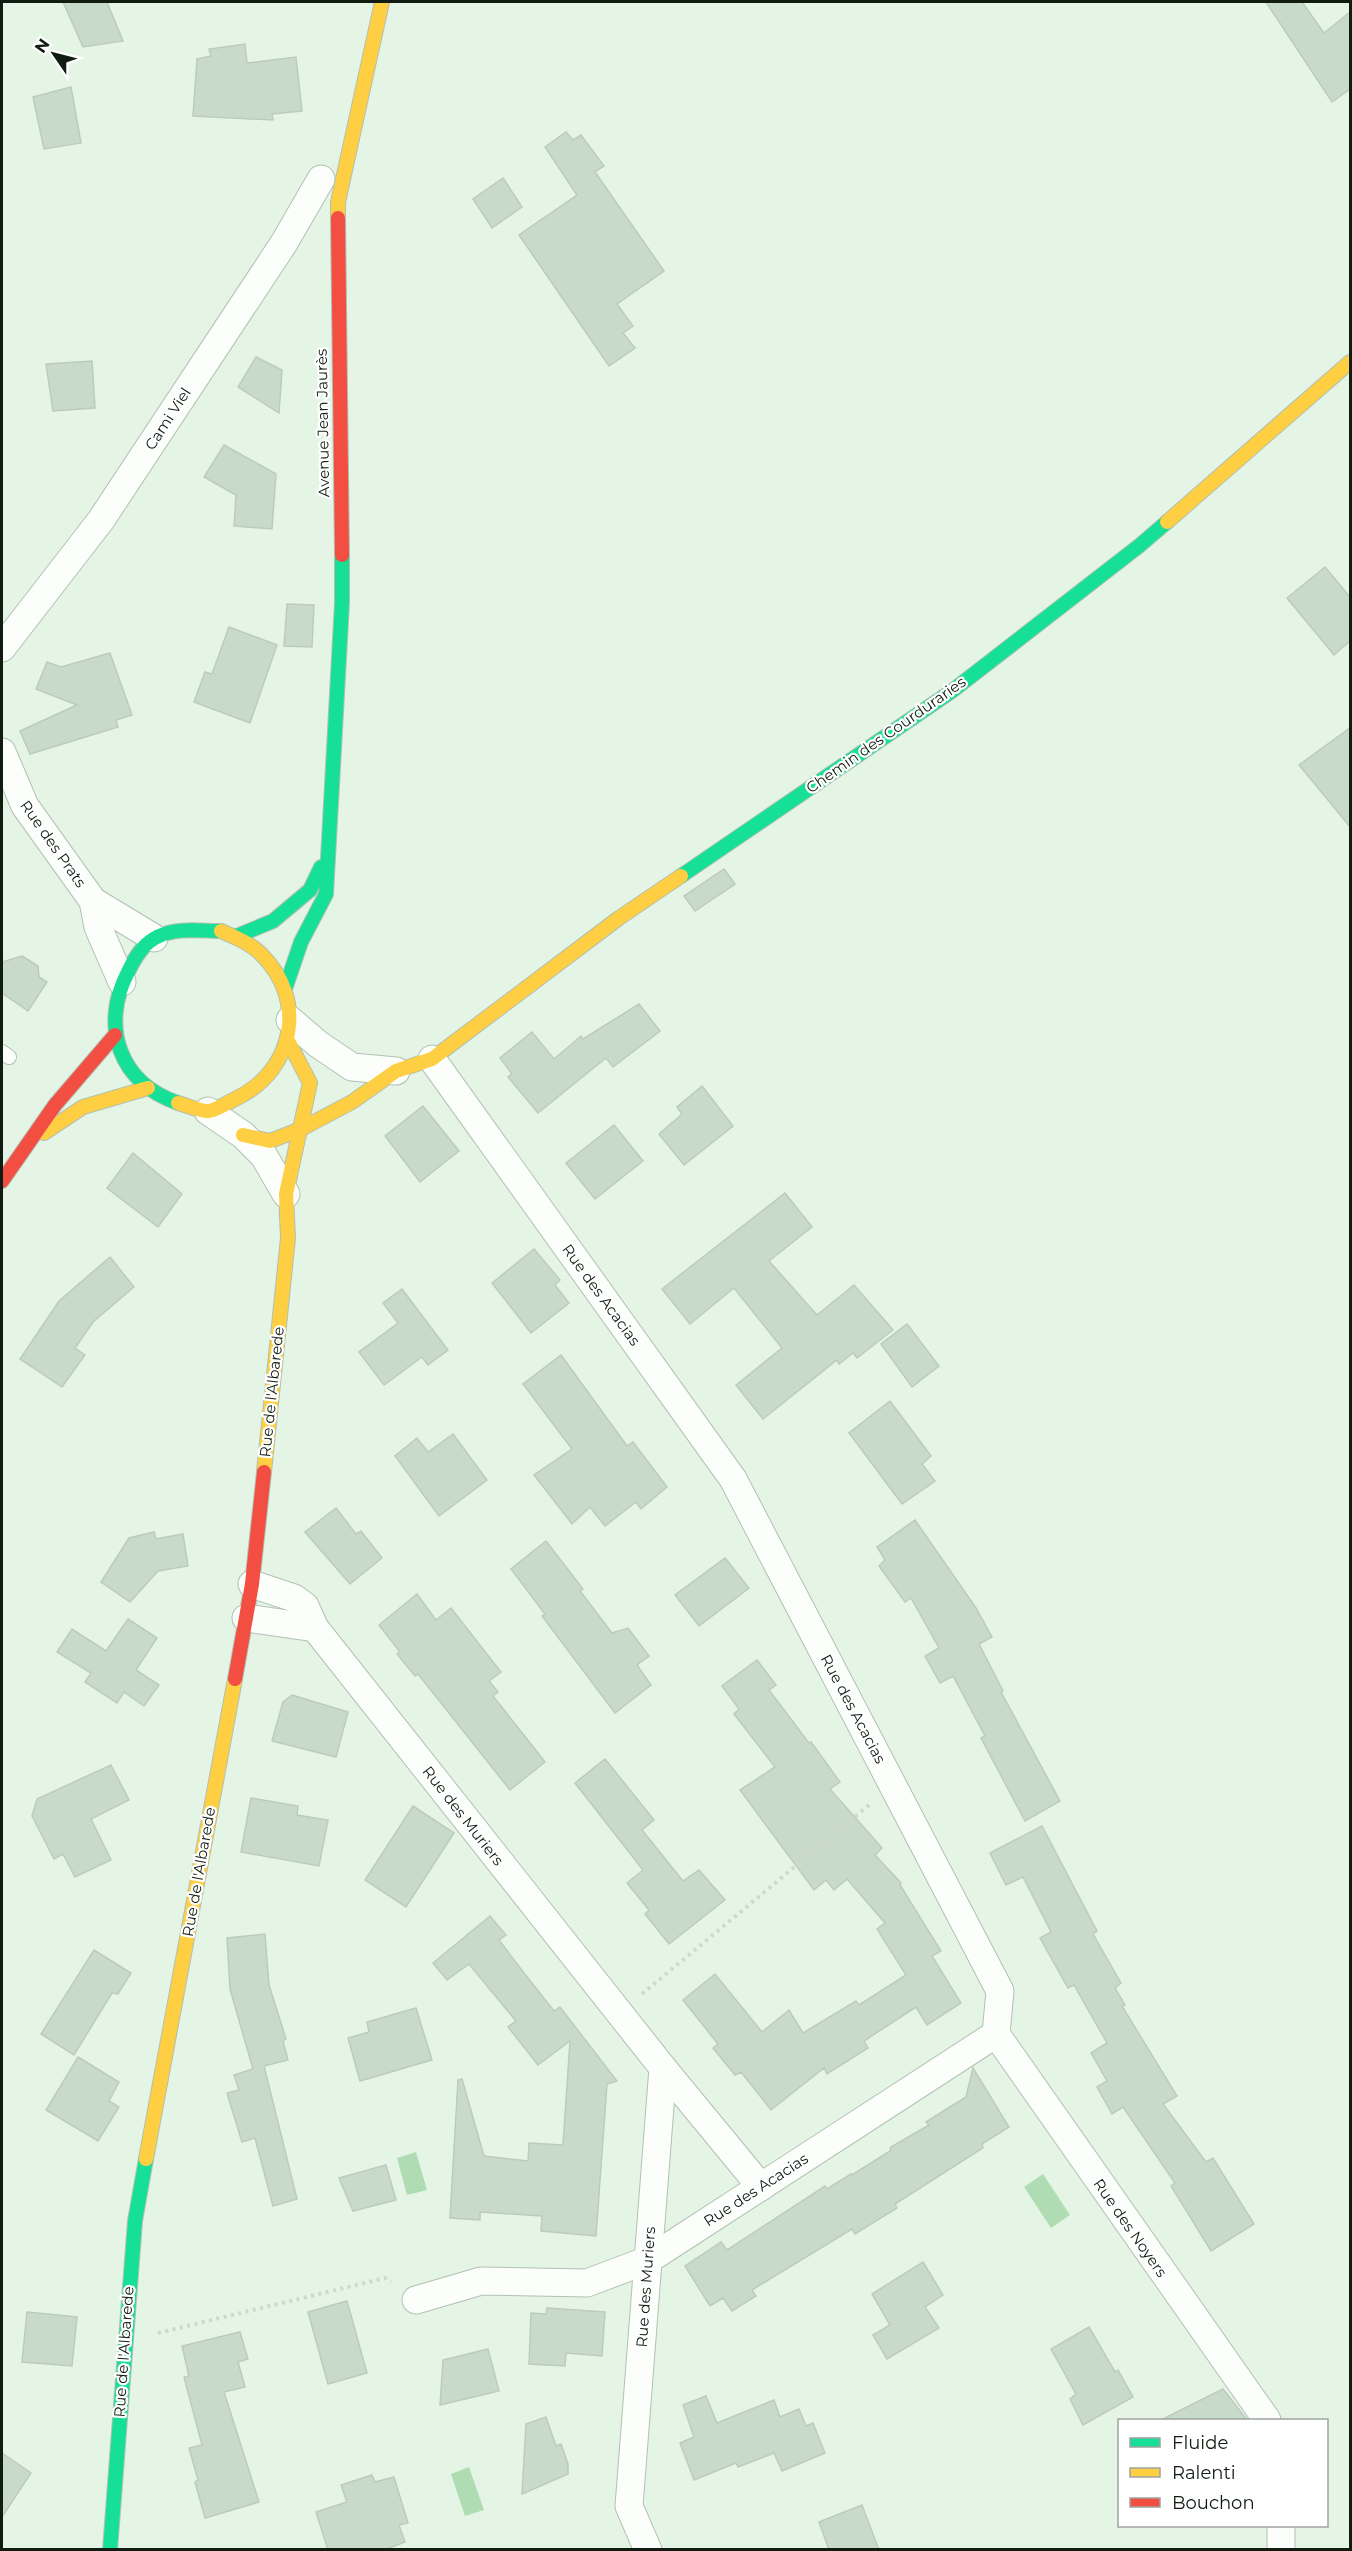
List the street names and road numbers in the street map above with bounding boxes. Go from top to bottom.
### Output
street label: Avenue Jean Jaurès [312,349,333,497]
street label: Cami Viel [140,384,195,454]
street label: Chemin des Courduraries [802,672,969,797]
street label: Rue des Prats [16,796,91,891]
street label: Rue des Acacias [558,1240,645,1349]
street label: Rue de l'Albarede [255,1326,288,1458]
street label: Rue des Acacias [817,1651,890,1767]
street label: Rue des Muriers [419,1762,508,1869]
street label: Rue de l'Albarede [178,1806,219,1938]
street label: Rue des Acacias [700,2149,812,2230]
street label: Rue des Noyers [1089,2175,1171,2281]
street label: Rue des Muriers [632,2226,659,2348]
street label: Rue de l'Albarede [109,2286,138,2418]

